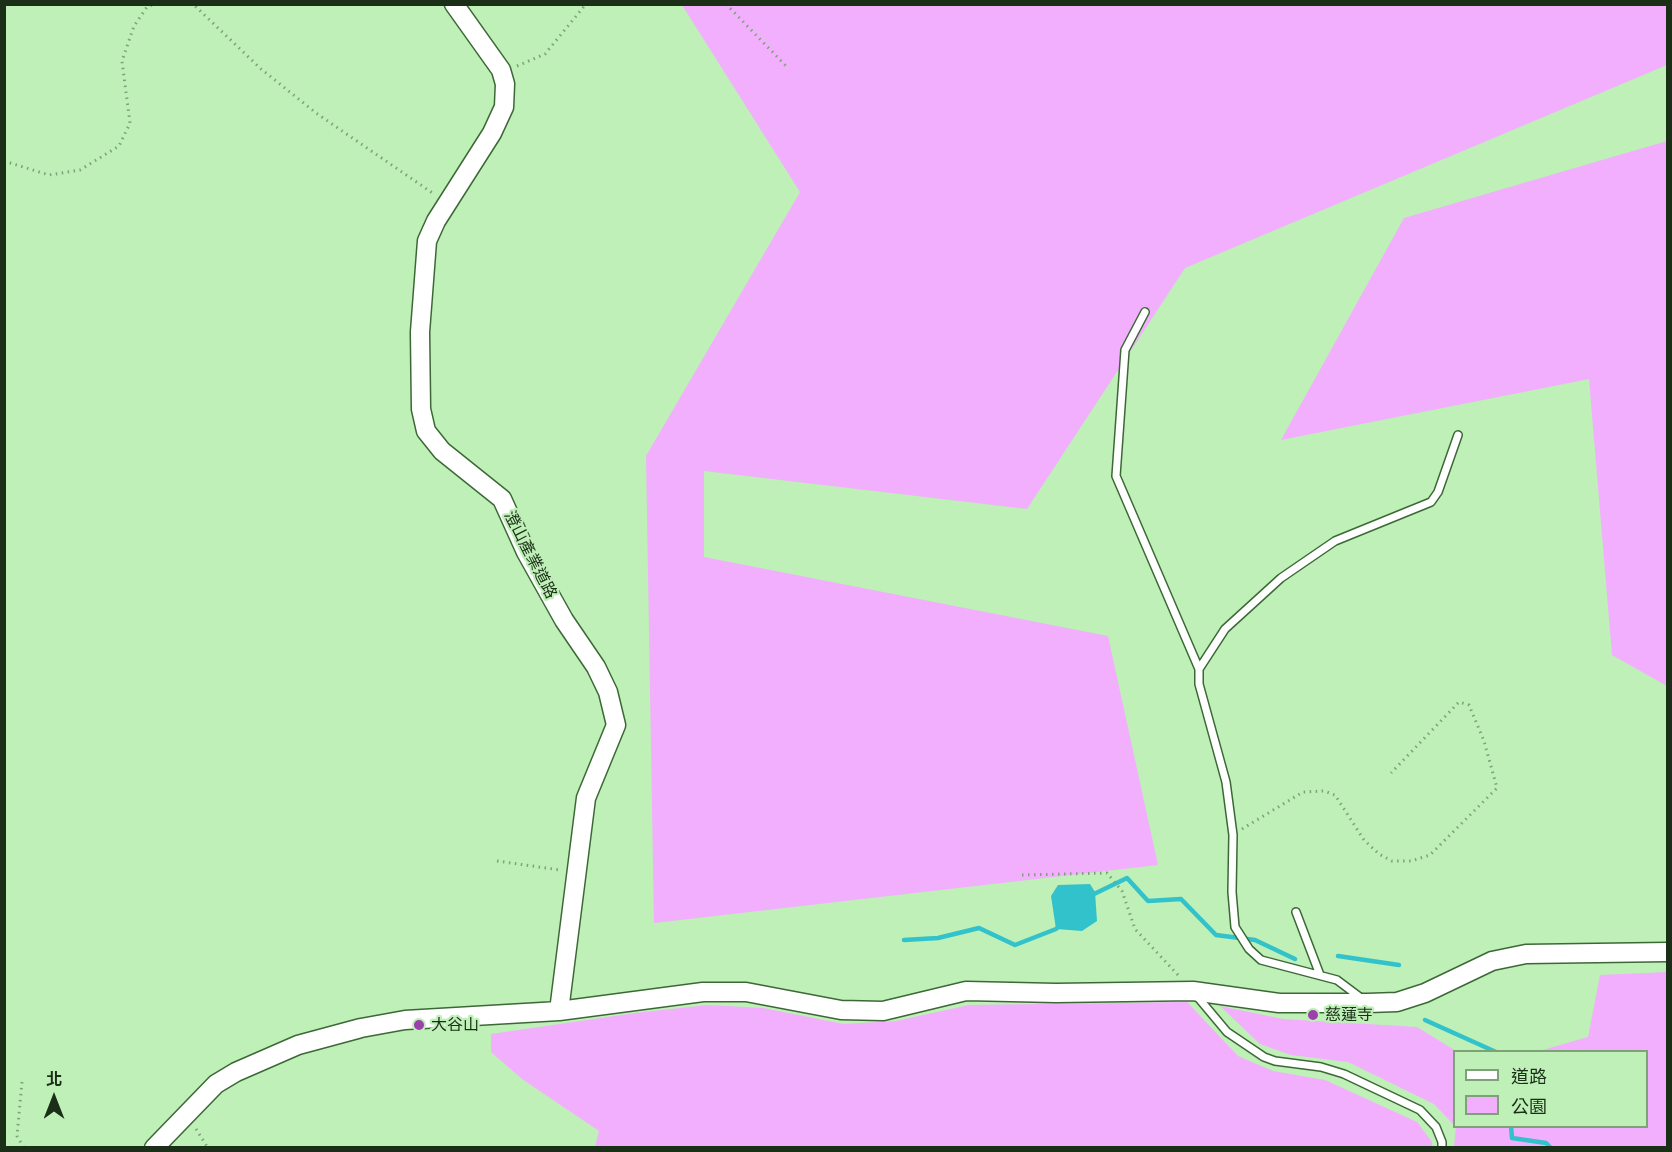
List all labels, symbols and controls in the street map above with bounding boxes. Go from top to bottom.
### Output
street label: 澄山產業道路 [500,508,560,602]
place label: 慈蓮寺 [1325,1005,1373,1025]
marker: 慈蓮寺 [1306,1008,1320,1022]
place label: 大谷山 [431,1015,479,1035]
marker: 大谷山 [412,1018,426,1032]
legend [1453,1050,1648,1128]
text: 道路 [1511,1066,1547,1088]
north arrow [24,1068,84,1128]
text: 北 [46,1070,62,1089]
text: 公園 [1511,1096,1547,1118]

